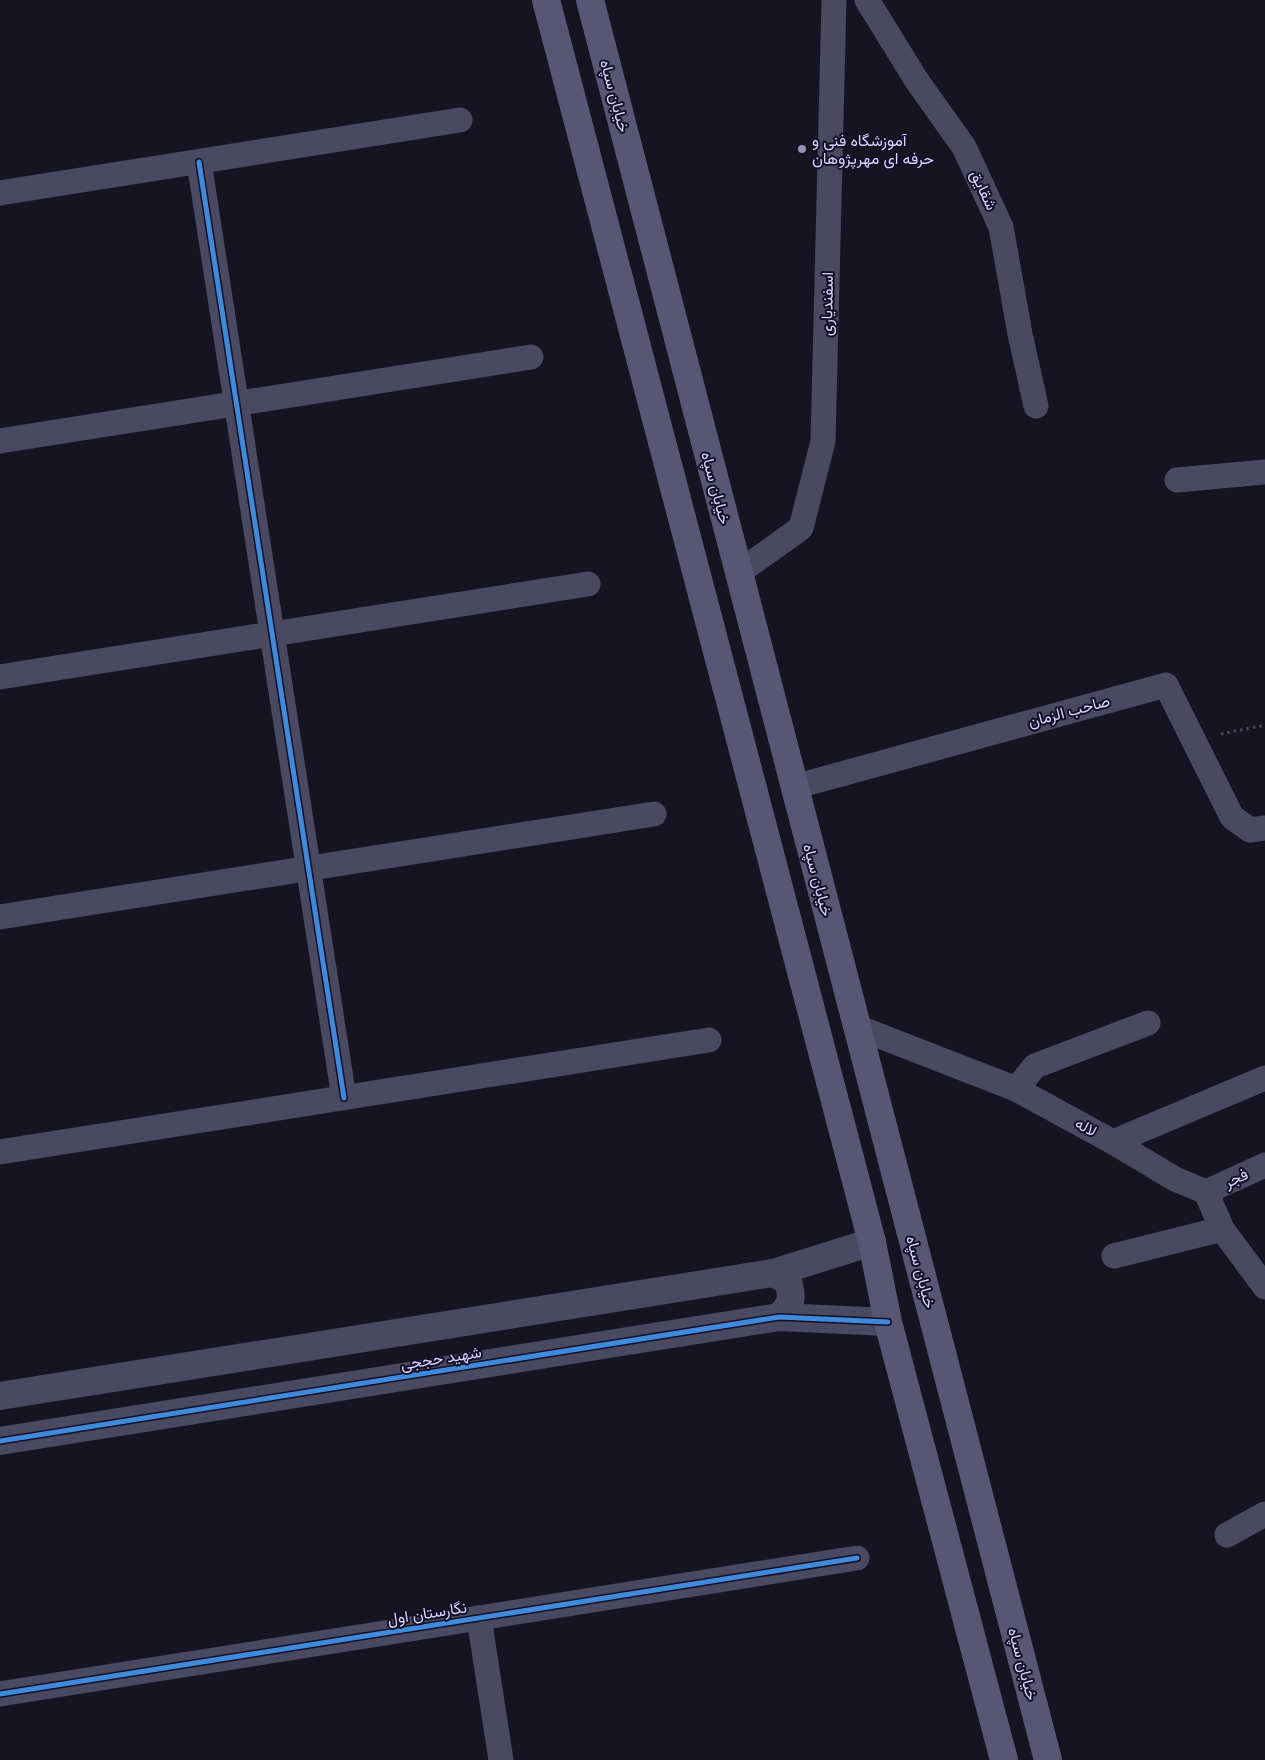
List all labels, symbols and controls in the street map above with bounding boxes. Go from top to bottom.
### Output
street label: خیابان سپاه [594,57,635,135]
place label: آموزشگاه فنی و حرفه ای مهرپژوهان [812,130,934,170]
marker: آموزشگاه فنی و حرفه ای مهرپژوهان [796,143,808,155]
street label: شقایق [966,166,1002,214]
street label: اسفندیاری [816,272,838,336]
street label: خیابان سپاه [695,449,736,527]
street label: صاحب الزمان [1026,690,1112,732]
street label: خیابان سپاه [797,841,838,919]
street label: لاله [1071,1112,1101,1142]
street label: فجر [1220,1163,1251,1193]
street label: خیابان سپاه [900,1233,941,1311]
street label: شهید حججی [399,1341,483,1375]
street label: نگارستان اول [386,1596,468,1630]
street label: خیابان سپاه [1002,1625,1043,1703]

